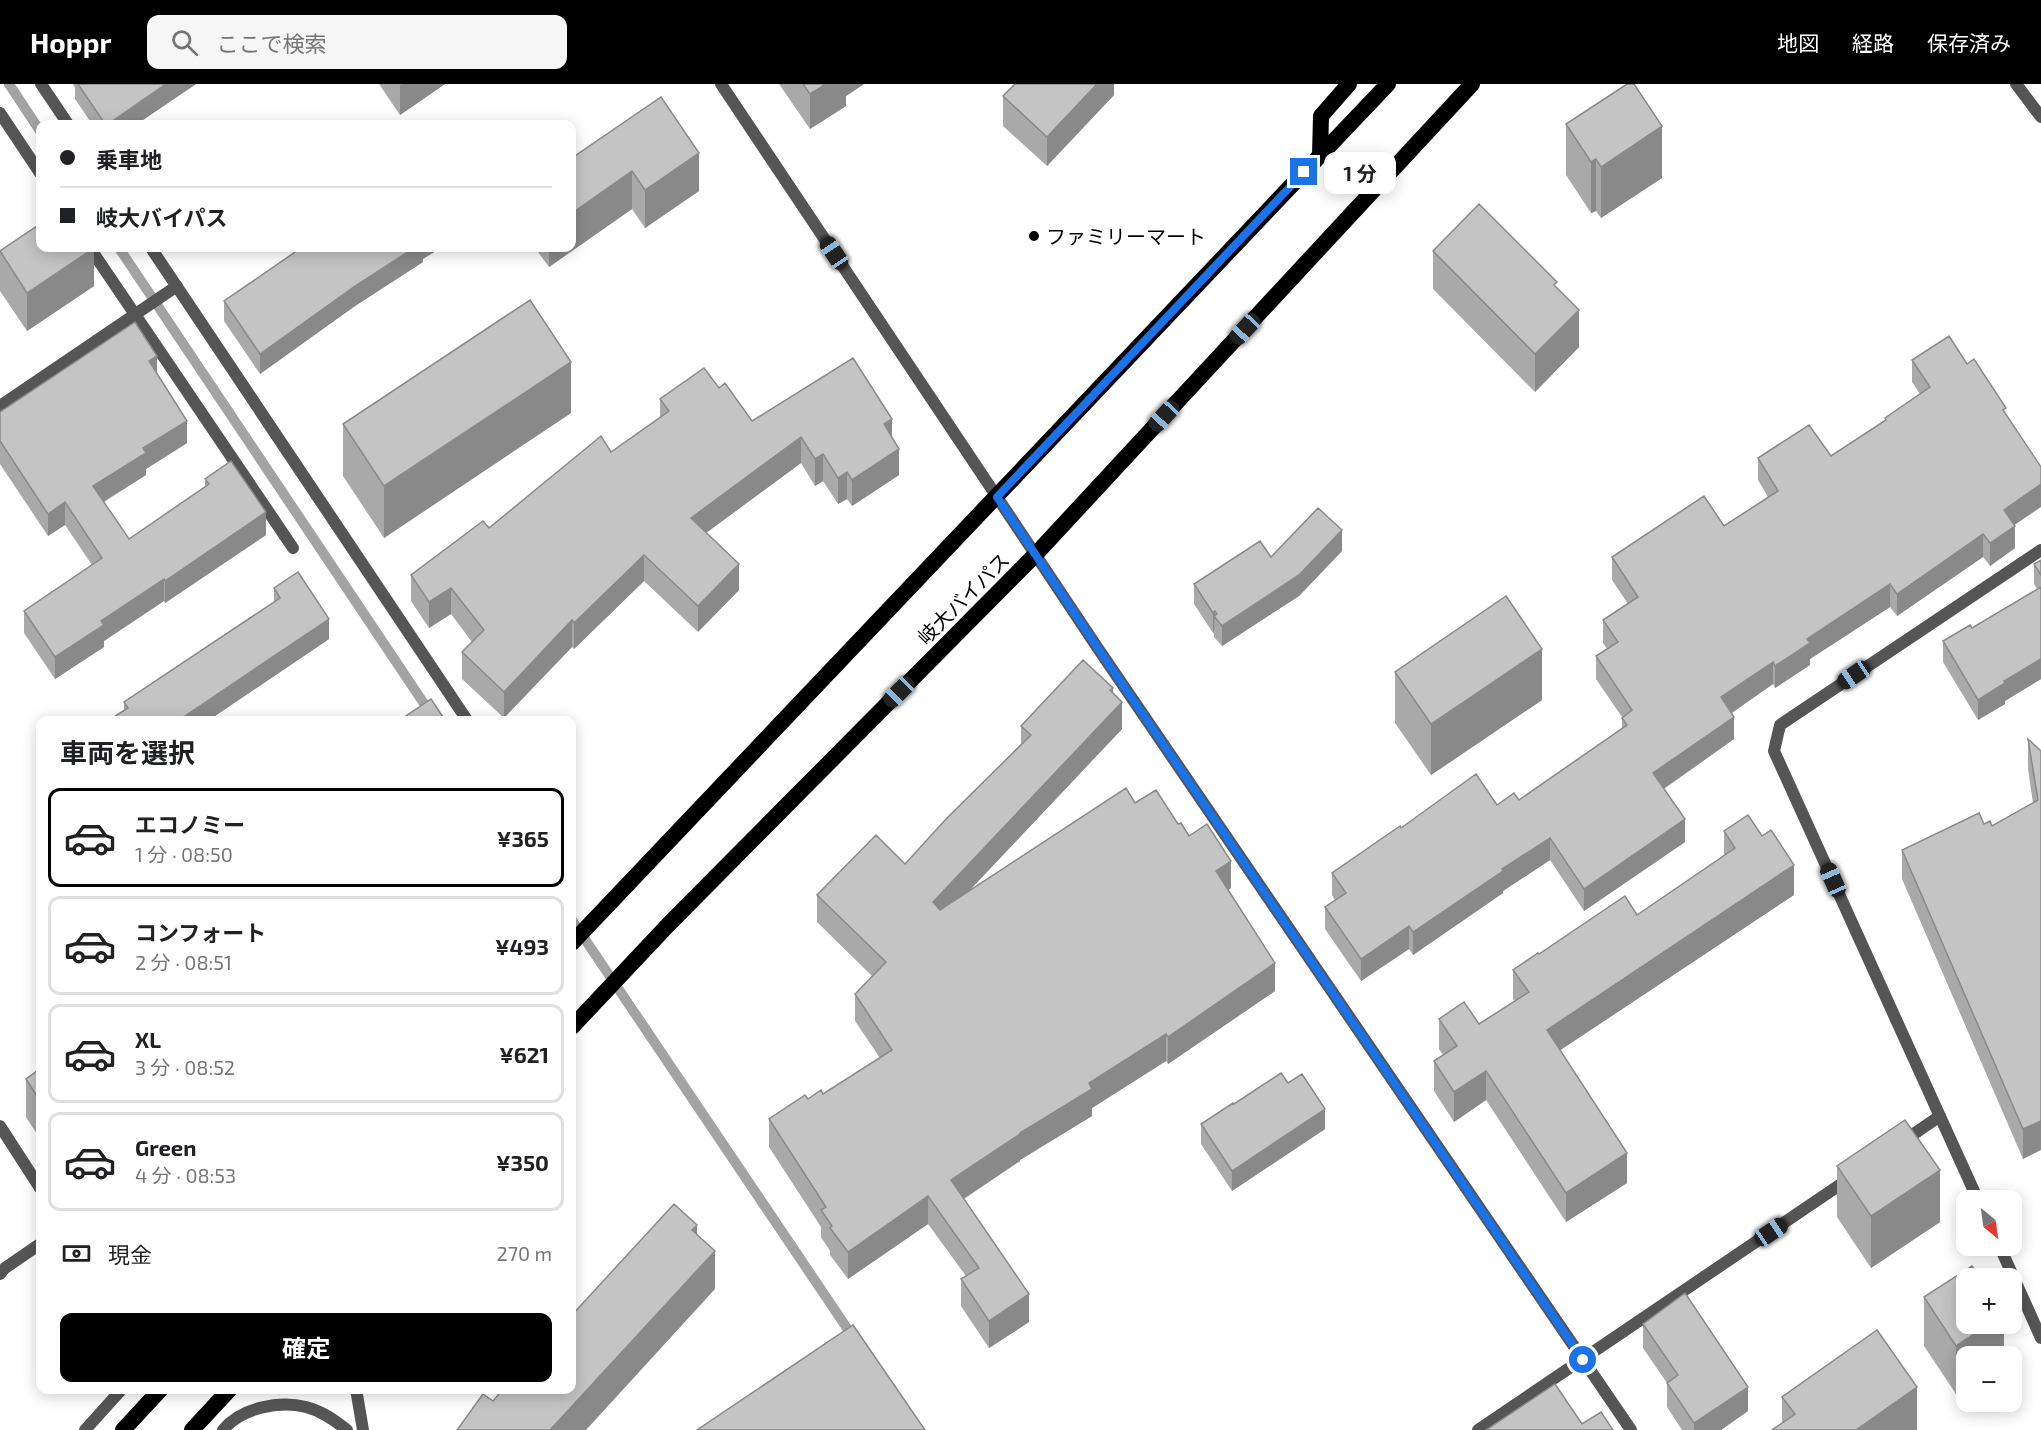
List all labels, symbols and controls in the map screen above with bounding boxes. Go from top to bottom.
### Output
search box [147,15,567,69]
text: Hoppr [30,25,111,59]
icon: search [168,26,201,59]
text: ここで検索 [216,30,326,56]
text: 地図 [1777,30,1819,55]
text: 経路 [1852,30,1894,55]
text: 保存済み [1927,30,2011,55]
text: 乗車地 [96,146,162,172]
callout: 1 分 [1325,151,1397,193]
route end [1290,158,1317,185]
text: 1 分 [1344,161,1376,185]
text: 岐大バイパス [96,204,228,230]
place label: ファミリーマート [1046,224,1206,248]
marker: ファミリーマート [1027,229,1041,243]
car [816,233,852,273]
car [1226,310,1264,348]
car [1145,397,1183,435]
street label: 岐大バイパス [912,547,1014,649]
car [1834,657,1874,693]
car [880,673,918,711]
text: 車両を選択 [60,736,195,768]
icon: car [63,811,117,865]
text: エコノミー [135,811,245,837]
text: ¥365 [497,825,549,851]
text: 1 分 · 08:50 [135,842,233,866]
car [1817,860,1849,900]
icon: car [63,919,117,973]
text: コンフォート [135,919,266,945]
text: ¥493 [495,933,549,959]
text: 2 分 · 08:51 [135,950,232,974]
text: XL [135,1026,161,1052]
icon: car [63,1027,117,1081]
text: ¥621 [499,1041,549,1067]
text: 3 分 · 08:52 [135,1055,235,1079]
text: Green [135,1134,197,1160]
icon: car [63,1135,117,1189]
text: ¥350 [496,1149,549,1175]
text: 4 分 · 08:53 [135,1163,236,1187]
north arrow [1956,1190,2022,1256]
map controls [1956,1190,2022,1412]
car [1751,1214,1791,1250]
icon: cash [60,1237,93,1270]
text: 現金 [108,1241,152,1267]
text: 270 m [496,1241,552,1265]
button: + [1956,1268,2022,1334]
button: 確定 [60,1313,552,1382]
route start [1569,1346,1596,1373]
button: − [1956,1346,2022,1412]

